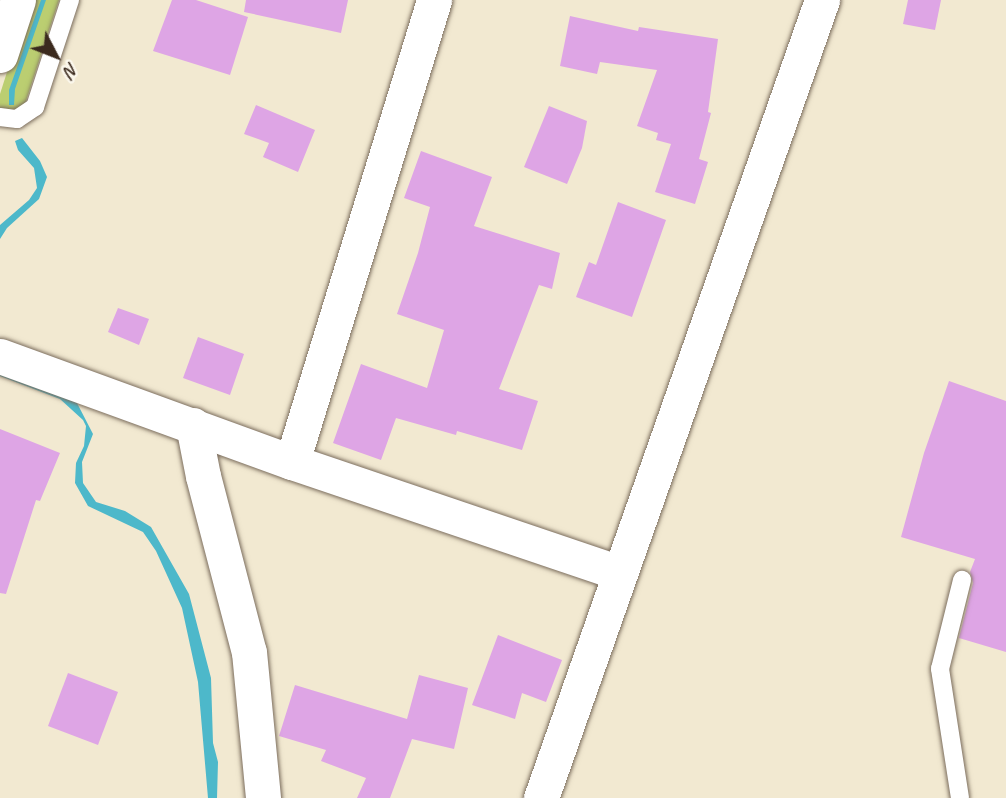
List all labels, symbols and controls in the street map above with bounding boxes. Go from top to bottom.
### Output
north arrow [21,21,91,91]
text: N [59,58,84,82]

